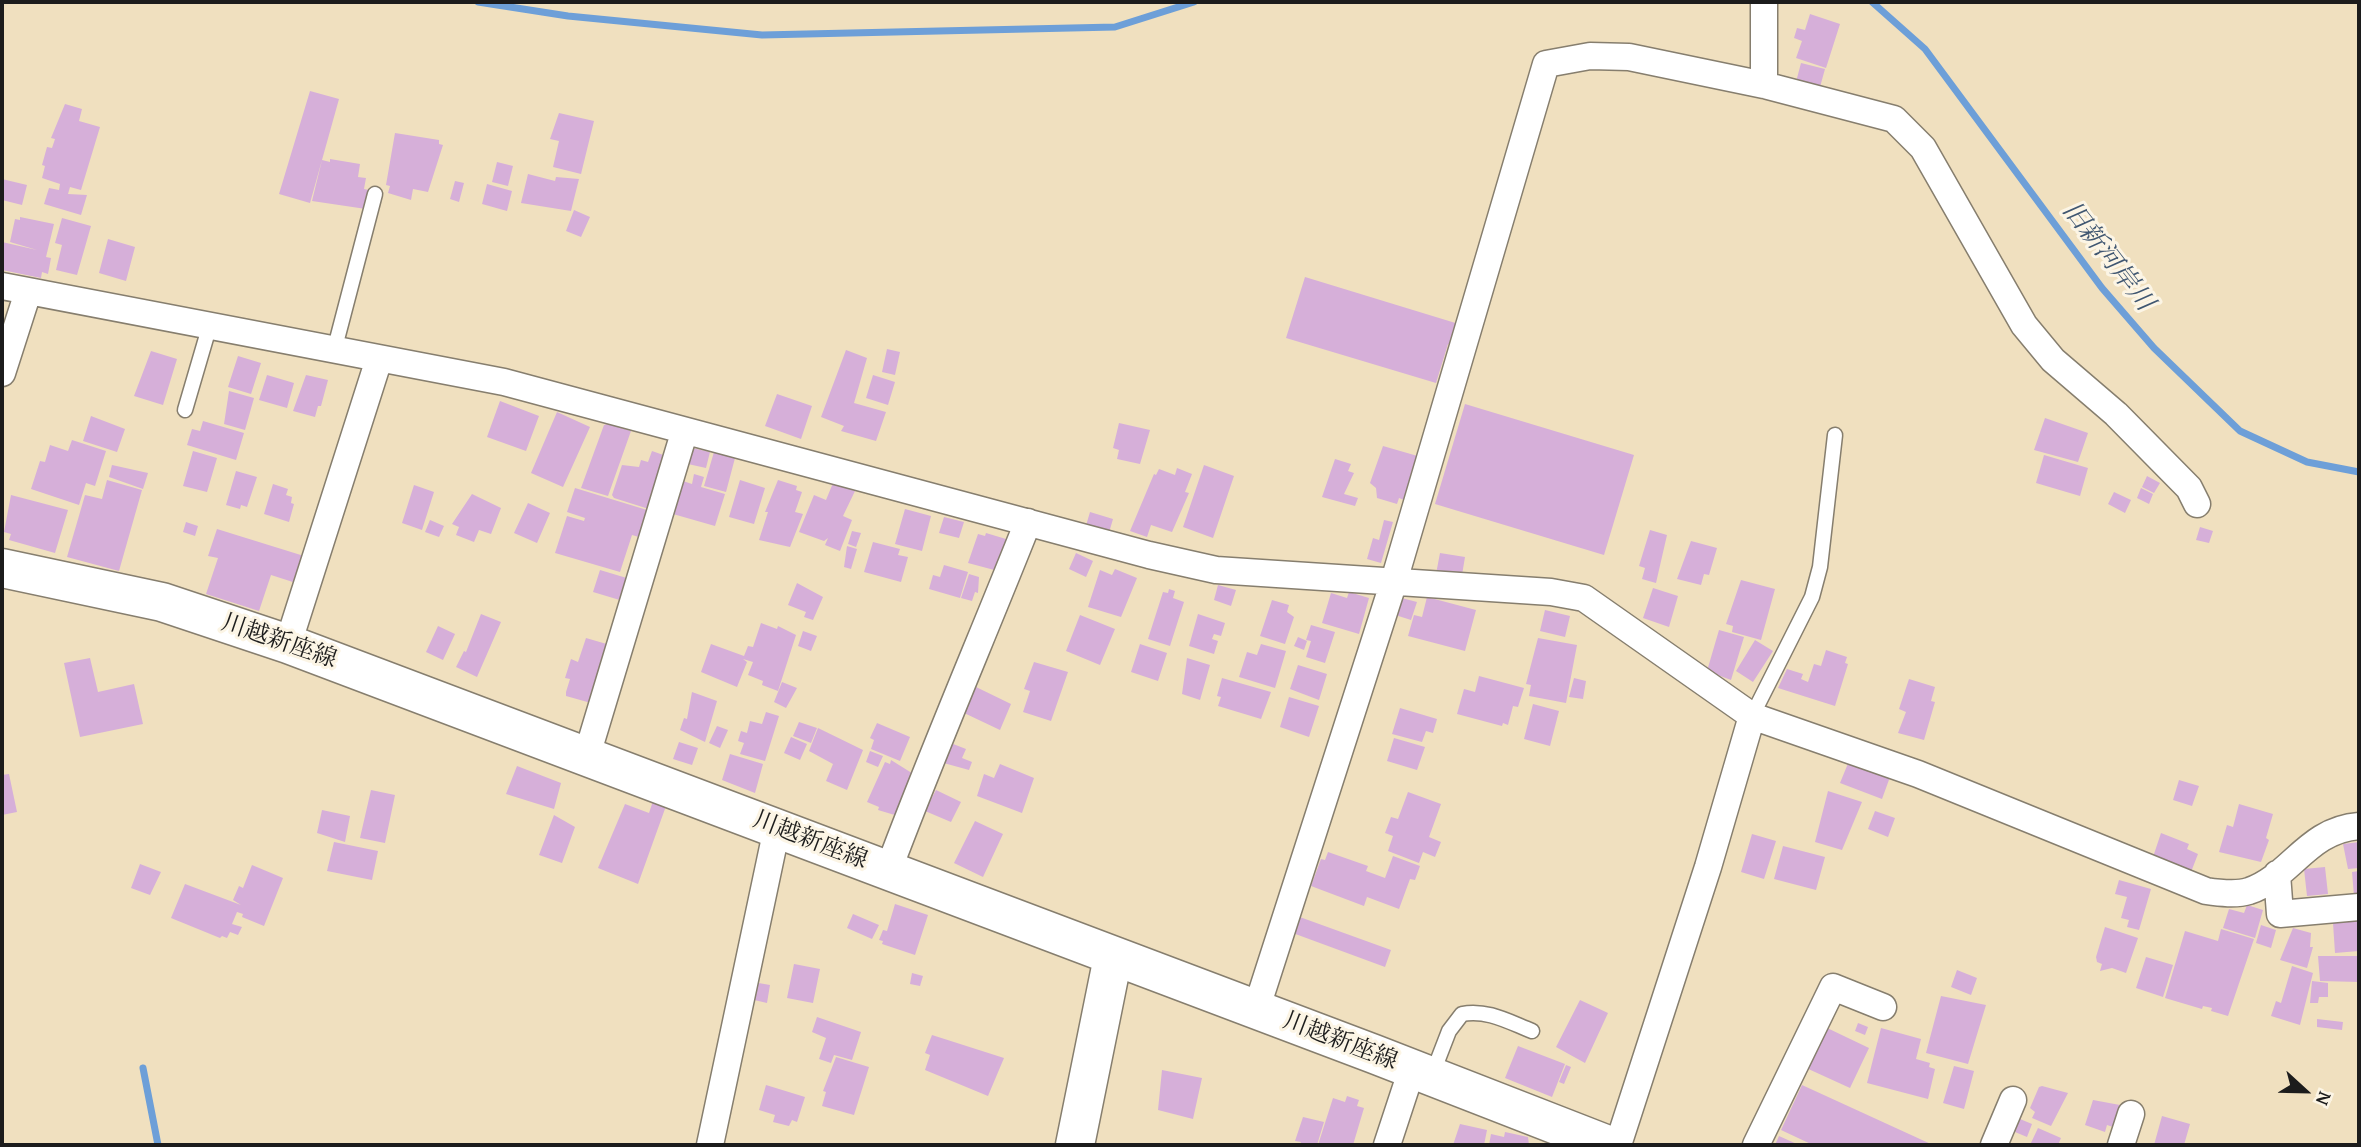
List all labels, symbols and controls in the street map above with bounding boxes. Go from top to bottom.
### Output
water label: 旧新河岸川 [2055,196,2159,318]
street label: 川越新座線 [218,609,340,675]
street label: 川越新座線 [749,806,871,876]
street label: 川越新座線 [1279,1007,1401,1077]
north arrow [2270,1056,2340,1126]
text: N [2309,1088,2340,1110]

